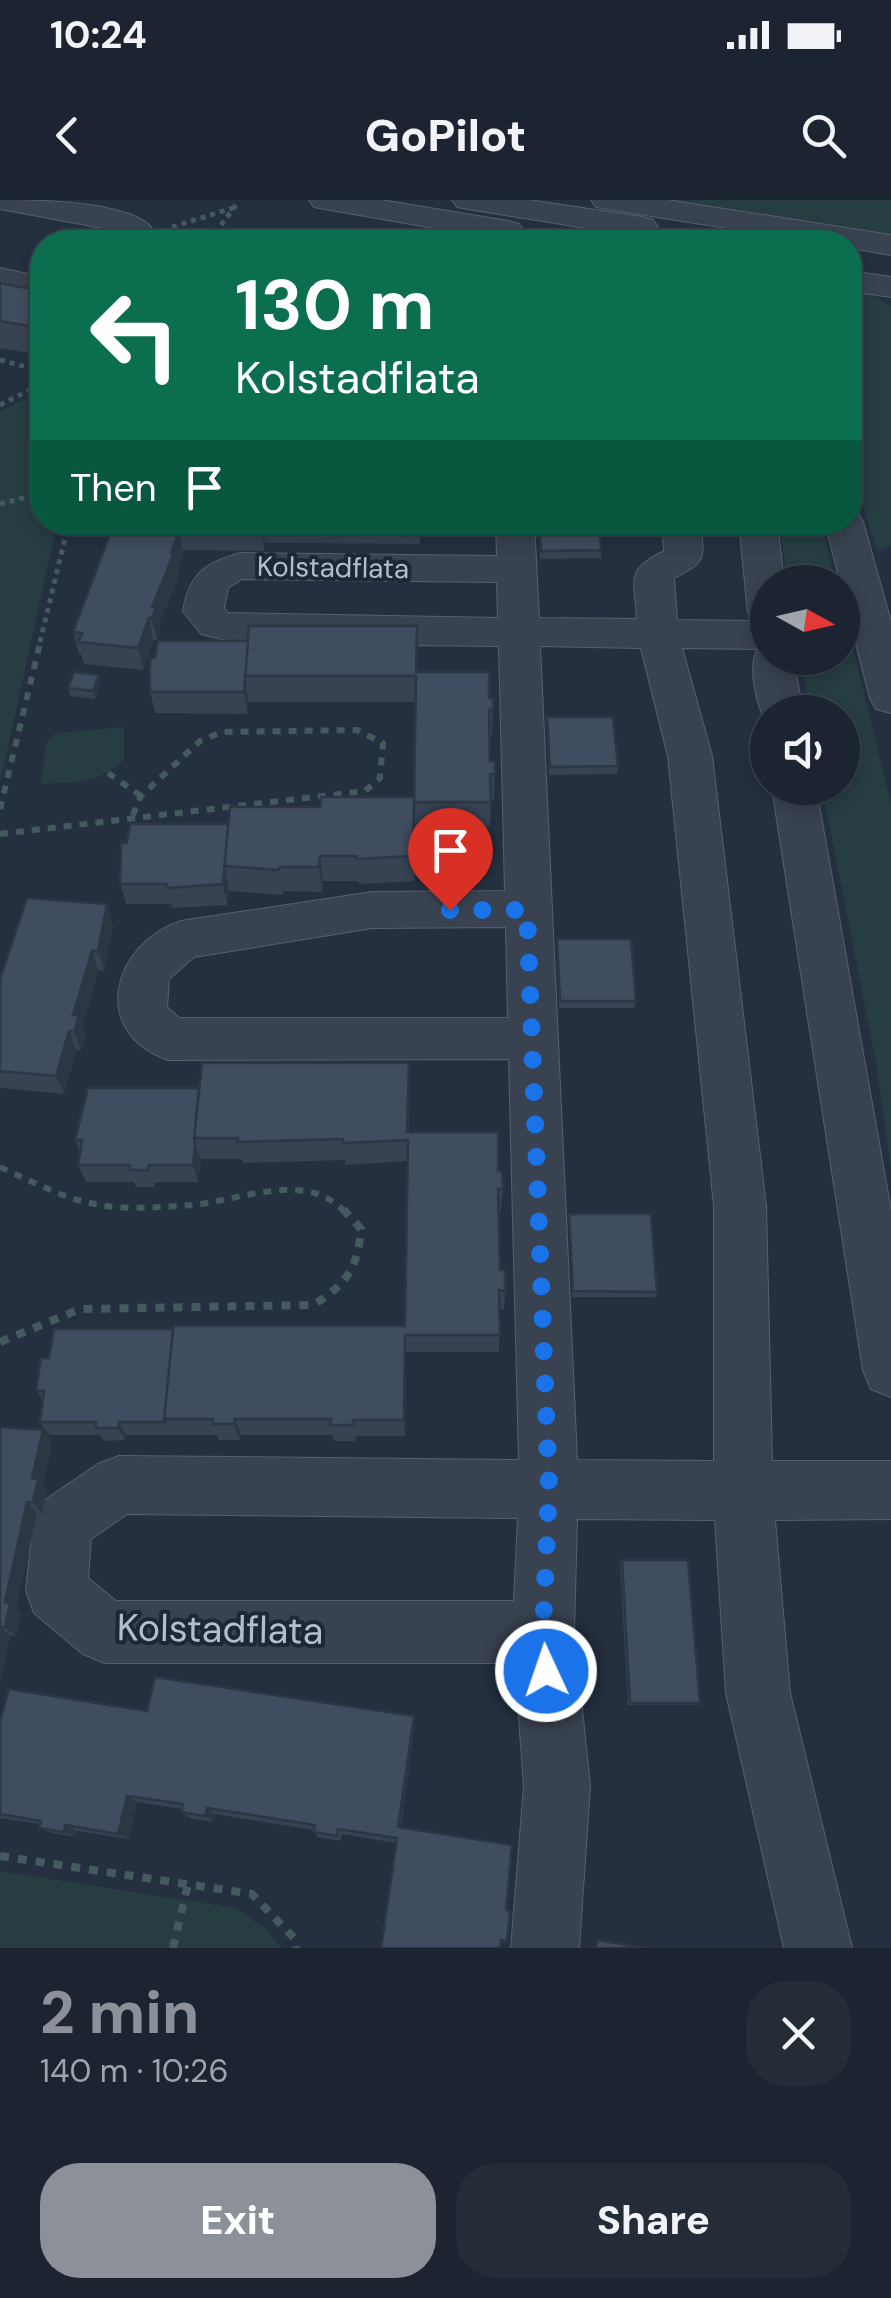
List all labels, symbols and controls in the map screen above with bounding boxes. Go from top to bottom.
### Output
text: 10:24 [50,10,147,60]
text: GoPilot [365,106,526,165]
icon: back [40,108,95,163]
icon: search [796,108,851,163]
text: 130 m [235,260,434,351]
icon: left [70,270,200,400]
text: Kolstadflata [235,348,480,407]
icon: arrive [177,460,232,515]
text: Then [70,463,157,513]
street label: Kolstadflata [257,548,409,587]
north arrow [750,565,860,675]
map controls [750,565,860,805]
button: sound [750,695,860,805]
pin [408,808,493,911]
icon: arrive [423,823,478,878]
street label: Kolstadflata [116,1602,324,1656]
position arrow [494,1619,598,1723]
text: 2 min [40,1973,199,2052]
button: close [746,1981,851,2086]
text: 140 m · 10:26 [40,2050,229,2092]
button: Exit [40,2163,436,2278]
button: Share [456,2163,851,2278]

